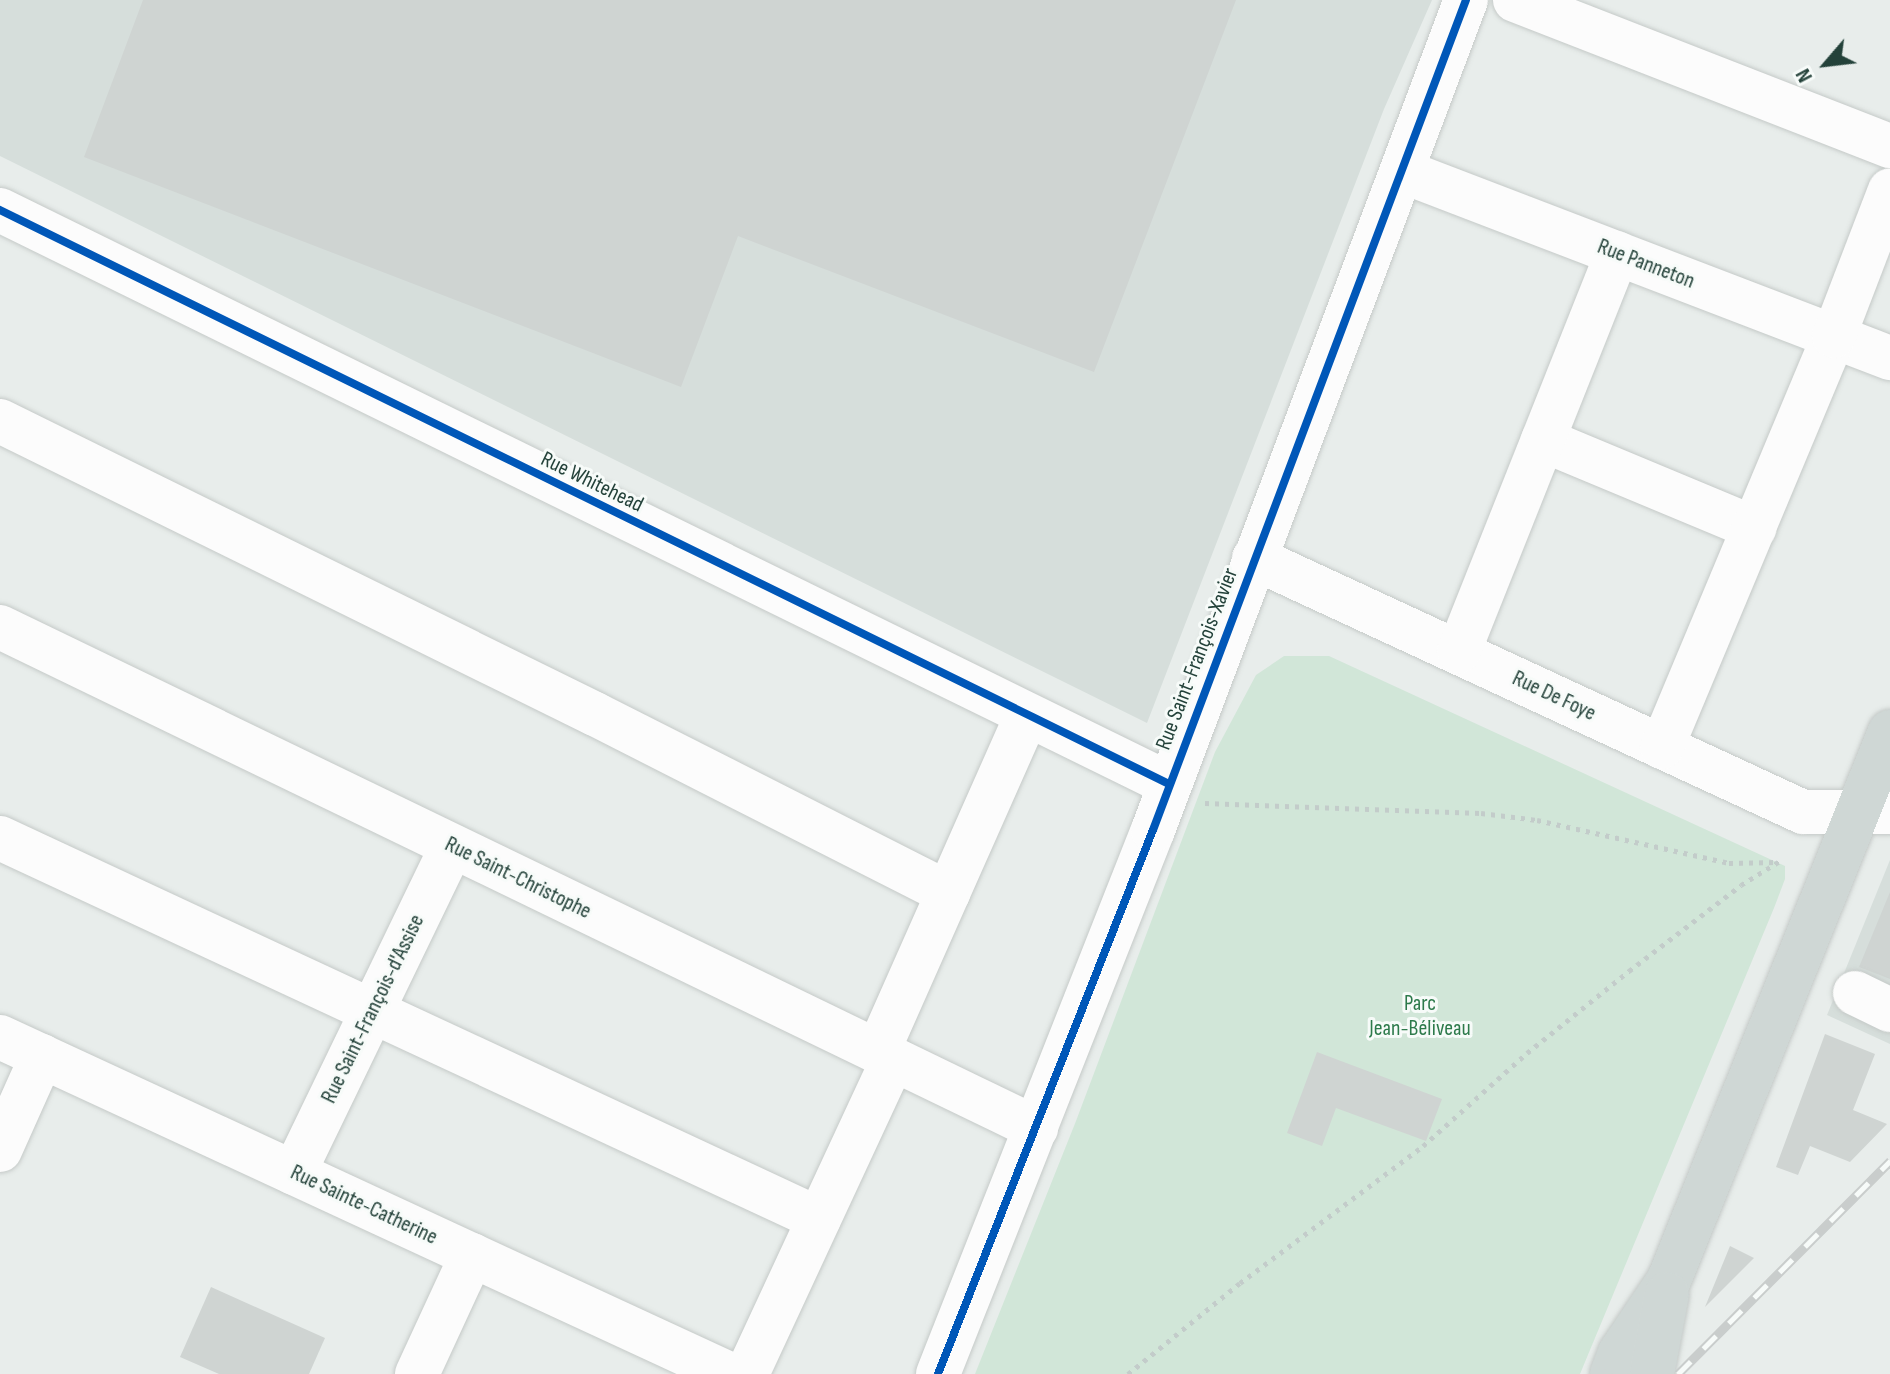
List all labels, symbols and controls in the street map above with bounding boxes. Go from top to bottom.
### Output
north arrow [1786,24,1866,104]
text: N [1790,64,1819,87]
street label: Rue Panneton [1594,233,1698,295]
street label: Rue Whitehead [536,446,648,518]
street label: Rue Saint-François-Xavier [1150,564,1244,754]
street label: Rue De Foye [1508,665,1600,727]
street label: Rue Saint-Christophe [441,831,595,925]
street label: Rue Saint-François-d'Assise [316,910,430,1108]
park label: Parc Jean-Béliveau [1369,990,1471,1042]
street label: Rue Sainte-Catherine [286,1159,442,1251]

